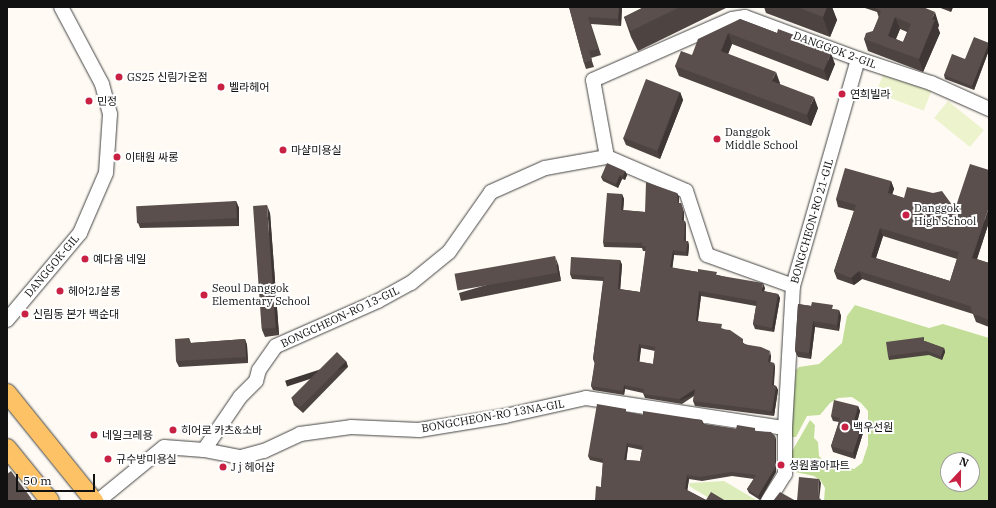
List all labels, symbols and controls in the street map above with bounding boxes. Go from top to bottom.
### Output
street label: DANGGOK 2-GIL [792,29,878,71]
place label: GS25 신림가온점 [127,70,208,84]
marker: GS25 신림가온점 [114,72,124,82]
place label: 벨라헤어 [229,80,269,94]
marker: 벨라헤어 [216,82,226,92]
place label: 연희빌라 [850,87,890,101]
marker: 연희빌라 [837,89,847,99]
place label: 민정 [97,94,117,108]
marker: 민정 [84,96,94,106]
place label: Danggok Middle School [725,126,798,152]
marker: Danggok Middle School [712,134,722,144]
place label: 마샬미용실 [291,143,342,157]
marker: 마샬미용실 [278,145,288,155]
place label: 이태원 싸롱 [125,150,178,164]
marker: 이태원 싸롱 [112,152,122,162]
street label: BONGCHEON-RO 21-GIL [788,157,836,285]
place label: Danggok High School [914,202,976,228]
marker: Danggok High School [901,210,911,220]
street label: DANGGOK-GIL [22,232,82,300]
place label: 예다움 네일 [93,252,146,266]
marker: 예다움 네일 [80,254,90,264]
place label: Seoul Danggok Elementary School [212,282,310,308]
place label: 헤어2J살롱 [68,284,120,298]
street label: BONGCHEON-RO 13-GIL [279,284,401,350]
marker: 헤어2J살롱 [55,286,65,296]
marker: Seoul Danggok Elementary School [199,290,209,300]
place label: 신림동 본가 백순대 [33,307,119,321]
marker: 신림동 본가 백순대 [20,309,30,319]
street label: BONGCHEON-RO 13NA-GIL [420,397,566,435]
place label: 백우선원 [853,420,893,434]
marker: 백우선원 [840,422,850,432]
place label: 히어로 카츠&소바 [181,423,262,437]
marker: 히어로 카츠&소바 [168,425,178,435]
place label: 네일크레용 [102,428,153,442]
marker: 네일크레용 [89,430,99,440]
place label: 규수방미용실 [116,452,177,466]
north arrow [940,452,980,492]
marker: 규수방미용실 [103,454,113,464]
text: N [957,454,971,470]
place label: 성원홈아파트 [789,458,850,472]
place label: J j 헤어샵 [231,460,275,474]
marker: 성원홈아파트 [776,460,786,470]
marker: J j 헤어샵 [218,462,228,472]
scale bar [18,466,97,492]
text: 50 m [23,473,52,488]

